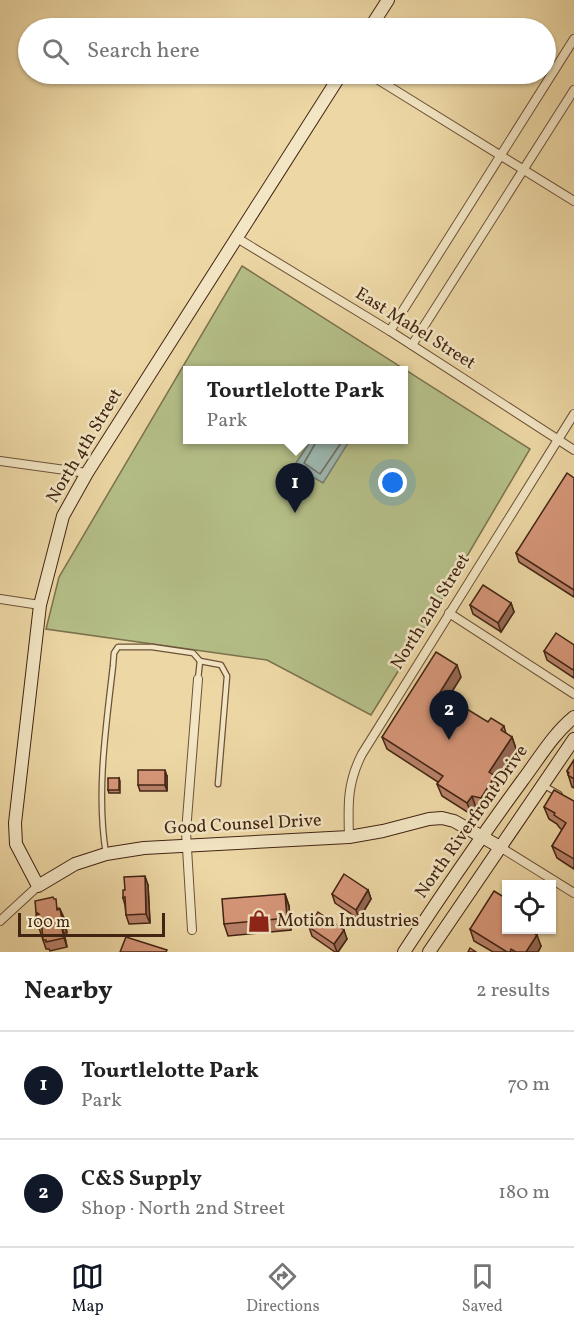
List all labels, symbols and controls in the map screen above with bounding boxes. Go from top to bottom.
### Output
search box [18,18,556,84]
icon: search [39,35,72,68]
text: Search here [87,36,200,67]
street label: East Mabel Street [350,282,480,376]
popup [183,366,408,444]
text: Tourtlelotte Park [207,376,384,407]
street label: North 4th Street [41,384,129,508]
text: Park [207,407,247,435]
pin: 1 [276,464,314,513]
your location [378,468,407,497]
street label: North 2nd Street [385,549,477,675]
pin: 2 [430,690,468,740]
street label: North Riverfront Drive [410,740,534,904]
street label: Good Counsel Drive [164,808,322,842]
map controls [502,880,556,934]
button: locate [502,880,556,934]
shop icon: Motion Industries [246,908,272,934]
place label: Motion Industries [277,909,419,934]
scale bar [18,910,165,938]
text: 100 m [27,912,70,934]
text: Nearby [24,973,113,1009]
text: 2 results [476,977,550,1005]
text: Tourtlelotte Park [81,1056,259,1087]
text: 1 [39,1071,48,1099]
text: 70 m [507,1071,550,1099]
text: Park [81,1087,122,1115]
text: C&S Supply [81,1164,202,1195]
text: 2 [38,1179,49,1207]
text: 180 m [498,1179,550,1207]
text: Shop · North 2nd Street [81,1195,285,1223]
tab: Map [71,1260,104,1318]
tab: Directions [246,1260,320,1318]
tab: Saved [462,1260,503,1318]

